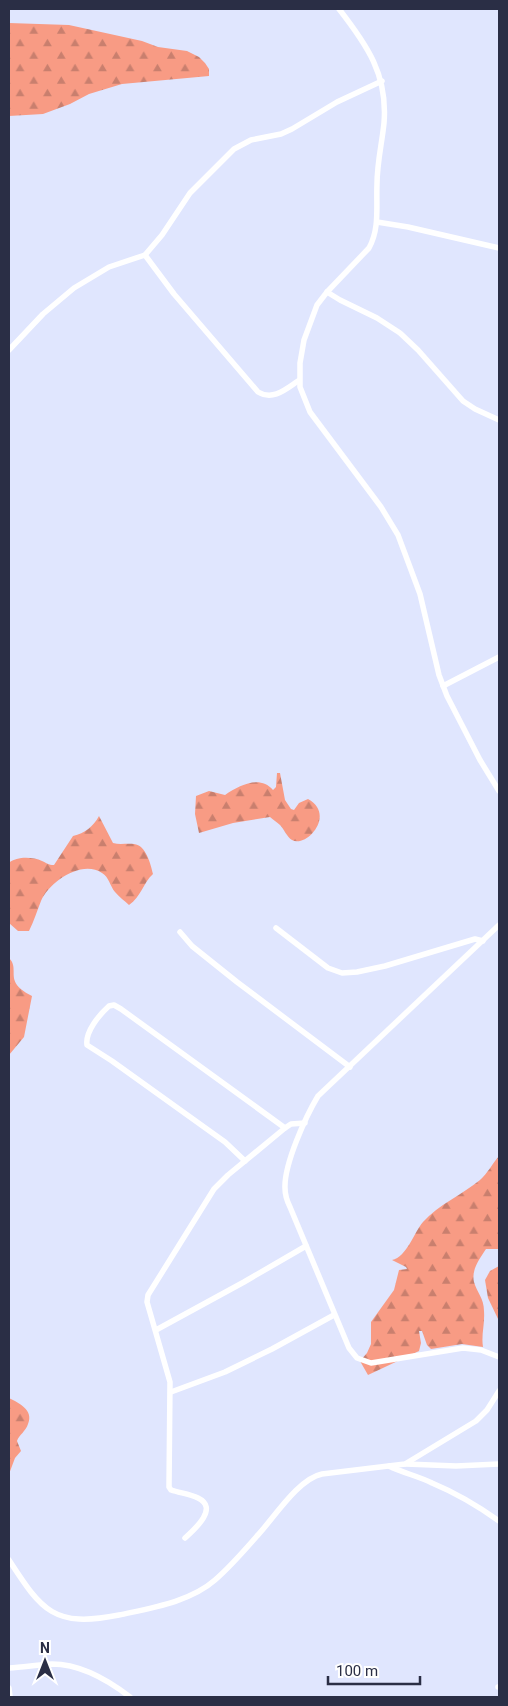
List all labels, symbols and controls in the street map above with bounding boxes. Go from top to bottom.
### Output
north arrow [20,1636,70,1686]
text: N [40,1640,50,1656]
scale bar [328,1654,420,1686]
text: 100 m [336,1662,378,1680]

